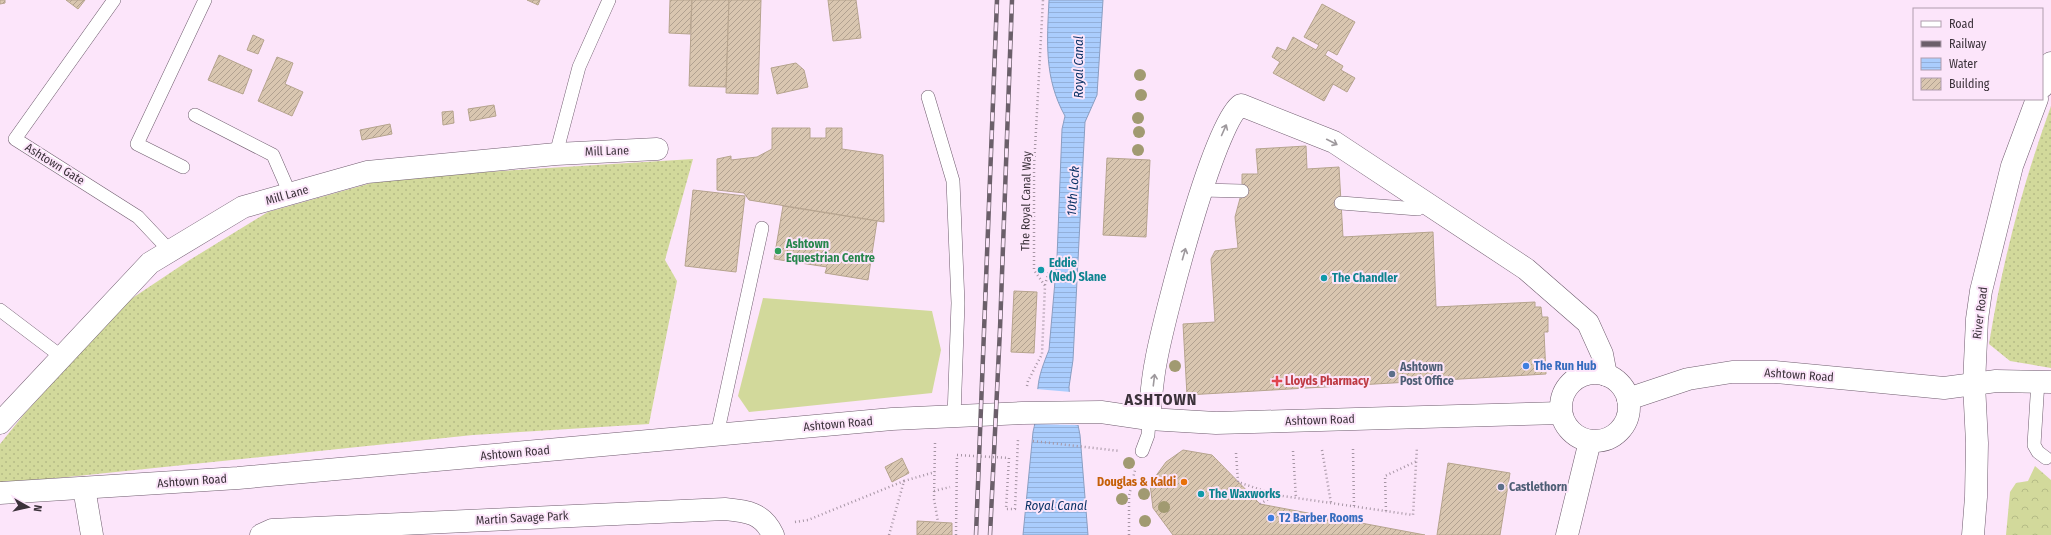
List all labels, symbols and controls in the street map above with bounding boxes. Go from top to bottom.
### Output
legend [1913,8,2043,100]
text: Road [1949,17,1974,31]
water label: Royal Canal [1071,35,1086,98]
text: Railway [1949,37,1987,51]
text: Water [1949,57,1978,71]
text: Building [1949,77,1990,91]
one-way arrow [1221,125,1228,137]
one-way arrow [1326,139,1338,146]
street label: Ashtown Gate [23,140,87,188]
street label: Mill Lane [585,143,629,159]
street label: The Royal Canal Way [1018,150,1034,251]
water label: 10th Lock [1064,165,1082,217]
street label: Mill Lane [264,182,310,208]
place label: Ashtown Equestrian Centre [785,237,875,265]
marker: Ashtown Equestrian Centre [773,246,783,256]
one-way arrow [1181,247,1188,260]
place label: Eddie (Ned) Slane [1049,256,1106,284]
marker: Eddie (Ned) Slane [1036,265,1046,275]
place label: The Chandler [1332,271,1398,285]
marker: The Chandler [1319,273,1329,283]
street label: River Road [1970,286,1990,340]
place label: The Run Hub [1534,359,1597,373]
place label: Ashtown Post Office [1399,360,1454,388]
marker: The Run Hub [1521,361,1531,371]
street label: Ashtown Road [1764,366,1834,384]
marker: Ashtown Post Office [1387,369,1397,379]
one-way arrow [1150,374,1157,387]
place label: Lloyds Pharmacy [1285,374,1369,388]
marker: Lloyds Pharmacy [1272,376,1282,386]
district label: ASHTOWN [1124,390,1197,409]
street label: Ashtown Road [1285,412,1355,428]
street label: Ashtown Road [803,414,873,434]
street label: Ashtown Road [480,443,550,463]
street label: Ashtown Road [157,472,227,490]
place label: Douglas & Kaldi [1097,475,1176,489]
marker: Douglas & Kaldi [1179,477,1189,487]
place label: Castlethorn [1509,480,1567,494]
marker: Castlethorn [1496,482,1506,492]
north arrow [8,487,48,527]
place label: The Waxworks [1209,487,1281,501]
marker: The Waxworks [1196,489,1206,499]
water label: Royal Canal [1025,498,1088,513]
text: N [31,504,44,512]
street label: Martin Savage Park [475,509,569,527]
place label: T2 Barber Rooms [1279,511,1364,525]
marker: T2 Barber Rooms [1266,513,1276,523]

